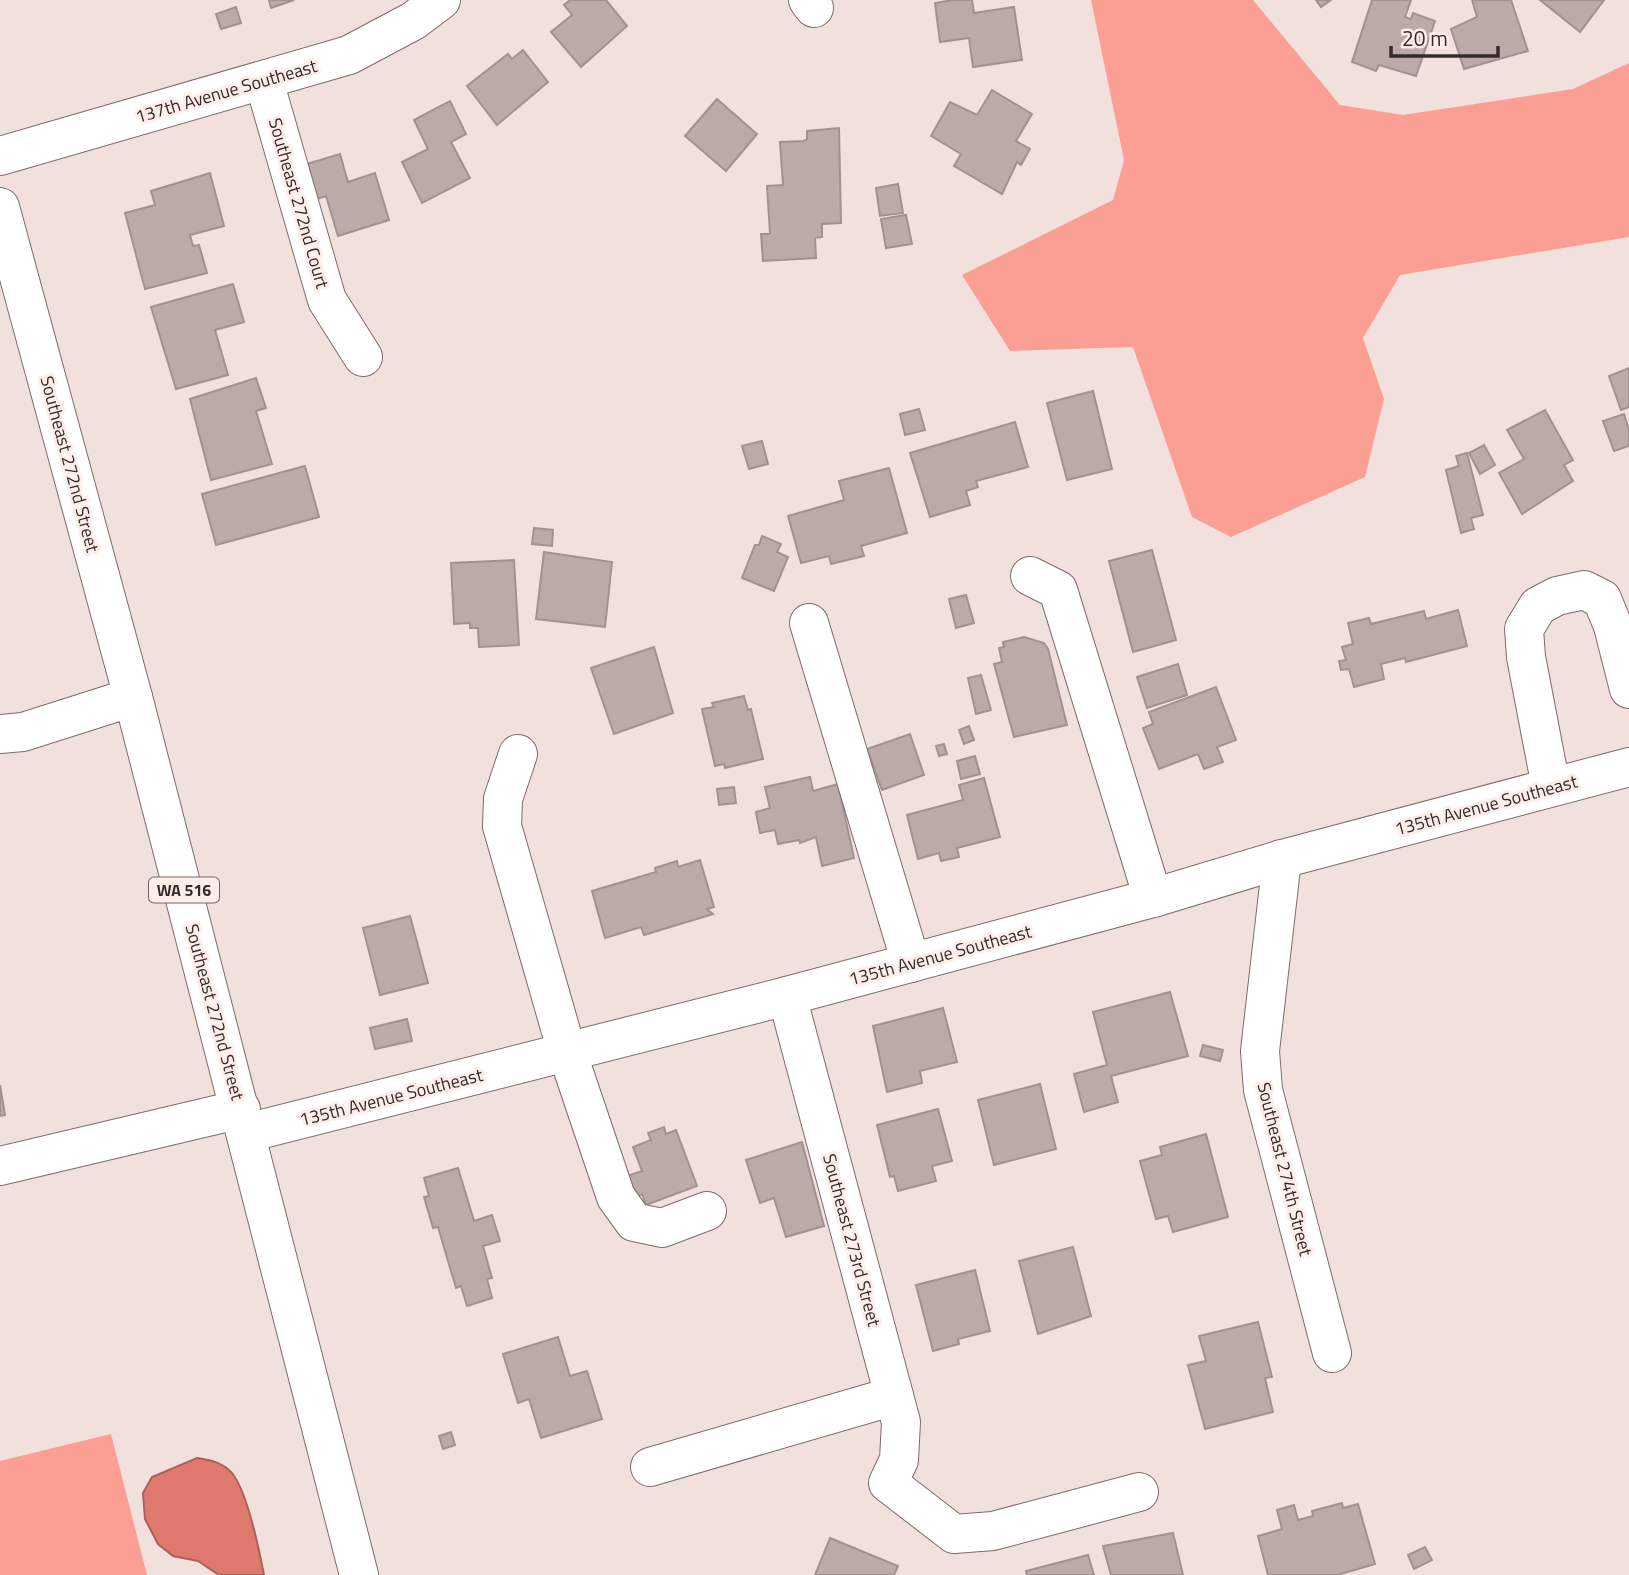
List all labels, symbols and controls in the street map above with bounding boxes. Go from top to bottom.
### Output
scale bar [1391,14,1498,58]
text: 20 m [1402,22,1448,54]
street label: 137th Avenue Southeast [132,52,321,130]
street label: Southeast 272nd Court [262,115,336,292]
street label: Southeast 272nd Street [33,373,107,556]
street label: 135th Avenue Southeast [1392,767,1581,842]
road number: WA 516 [149,877,219,902]
street label: 135th Avenue Southeast [846,917,1035,992]
street label: Southeast 272nd Street [178,921,252,1104]
street label: 135th Avenue Southeast [297,1061,486,1133]
street label: Southeast 274th Street [1250,1079,1320,1259]
street label: Southeast 273rd Street [816,1151,888,1330]

